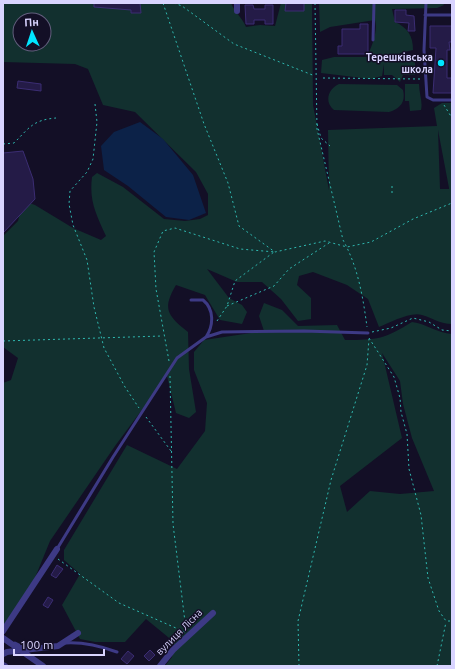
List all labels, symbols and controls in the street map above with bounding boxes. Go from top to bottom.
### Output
north arrow [12,12,52,52]
text: Пн [24,16,39,28]
place label: Терешківська школа [366,52,433,75]
marker: Терешківська школа [436,58,446,68]
street label: вулиця Лісна [154,607,204,657]
scale bar [14,631,104,657]
text: 100 m [20,638,53,651]

